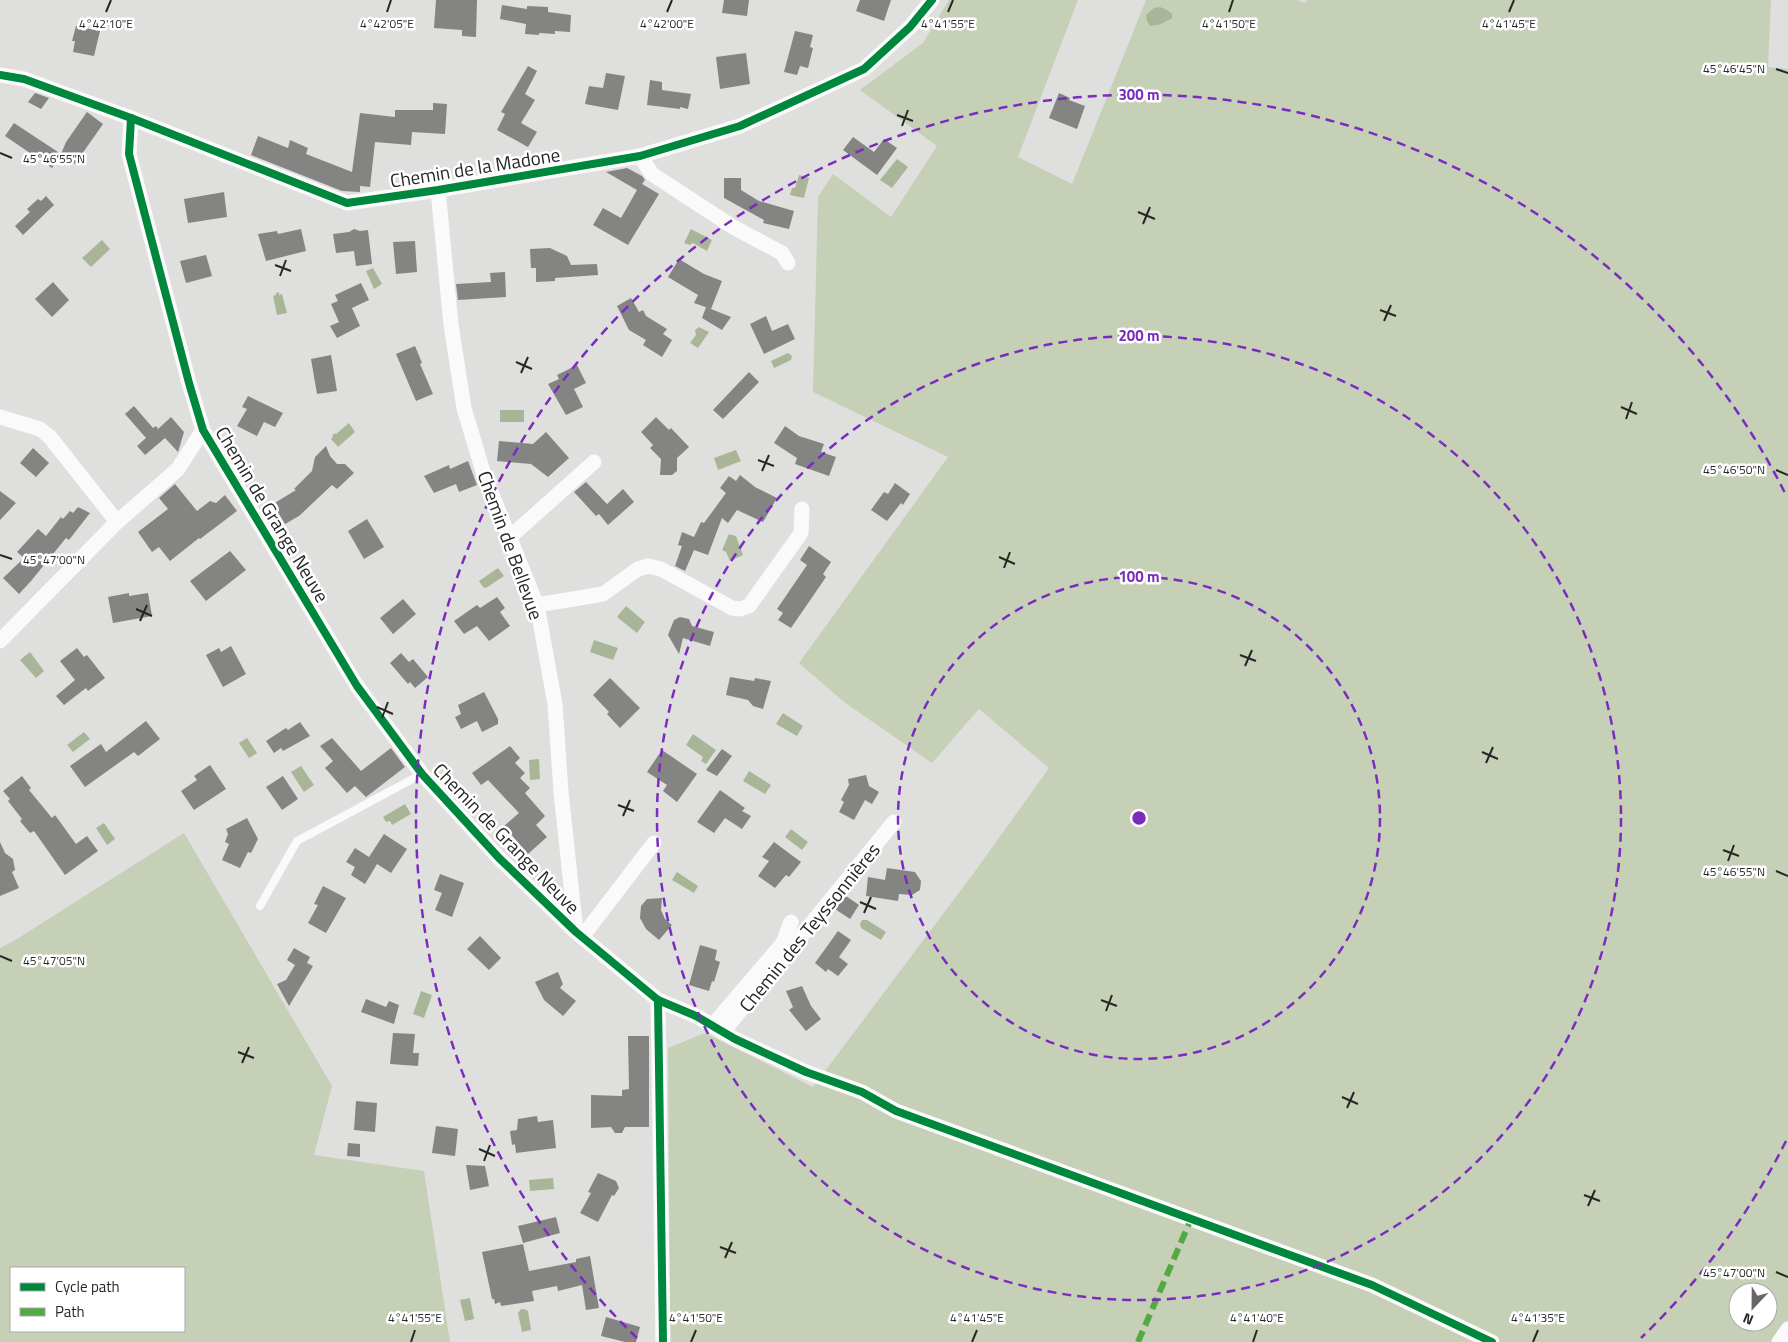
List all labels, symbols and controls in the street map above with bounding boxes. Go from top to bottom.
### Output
text: 4°42'10"E [79,14,133,33]
text: 4°42'05"E [360,14,414,33]
text: 4°42'00"E [640,14,694,33]
text: 4°41'55"E [921,14,975,33]
text: 4°41'50"E [1202,14,1256,33]
text: 4°41'45"E [1482,14,1536,33]
text: 45°46'45"N [1703,59,1765,78]
text: 300 m [1118,83,1160,106]
street label: Chemin de la Madone [388,139,562,195]
text: 45°46'55"N [23,149,85,168]
text: 200 m [1118,324,1160,347]
street label: Chemin de Grange Neuve [209,420,337,608]
text: 45°46'50"N [1703,460,1765,479]
street label: Chemin de Bellevue [471,466,551,624]
text: 45°47'00"N [23,550,85,569]
text: 100 m [1118,565,1160,588]
street label: Chemin de Grange Neuve [427,756,587,920]
centre of rings [1130,809,1148,827]
street label: Chemin des Teyssonnières [731,836,887,1018]
text: 45°46'55"N [1703,862,1765,881]
text: 45°47'05"N [23,951,85,970]
text: 45°47'00"N [1703,1263,1765,1282]
legend [10,1267,185,1332]
text: Cycle path [55,1275,120,1298]
north arrow [1728,1282,1778,1332]
text: Path [55,1300,85,1323]
text: 4°41'55"E [388,1308,442,1327]
text: 4°41'50"E [669,1308,723,1327]
text: 4°41'45"E [950,1308,1004,1327]
text: 4°41'40"E [1230,1308,1284,1327]
text: 4°41'35"E [1511,1308,1565,1327]
text: N [1740,1308,1756,1331]

